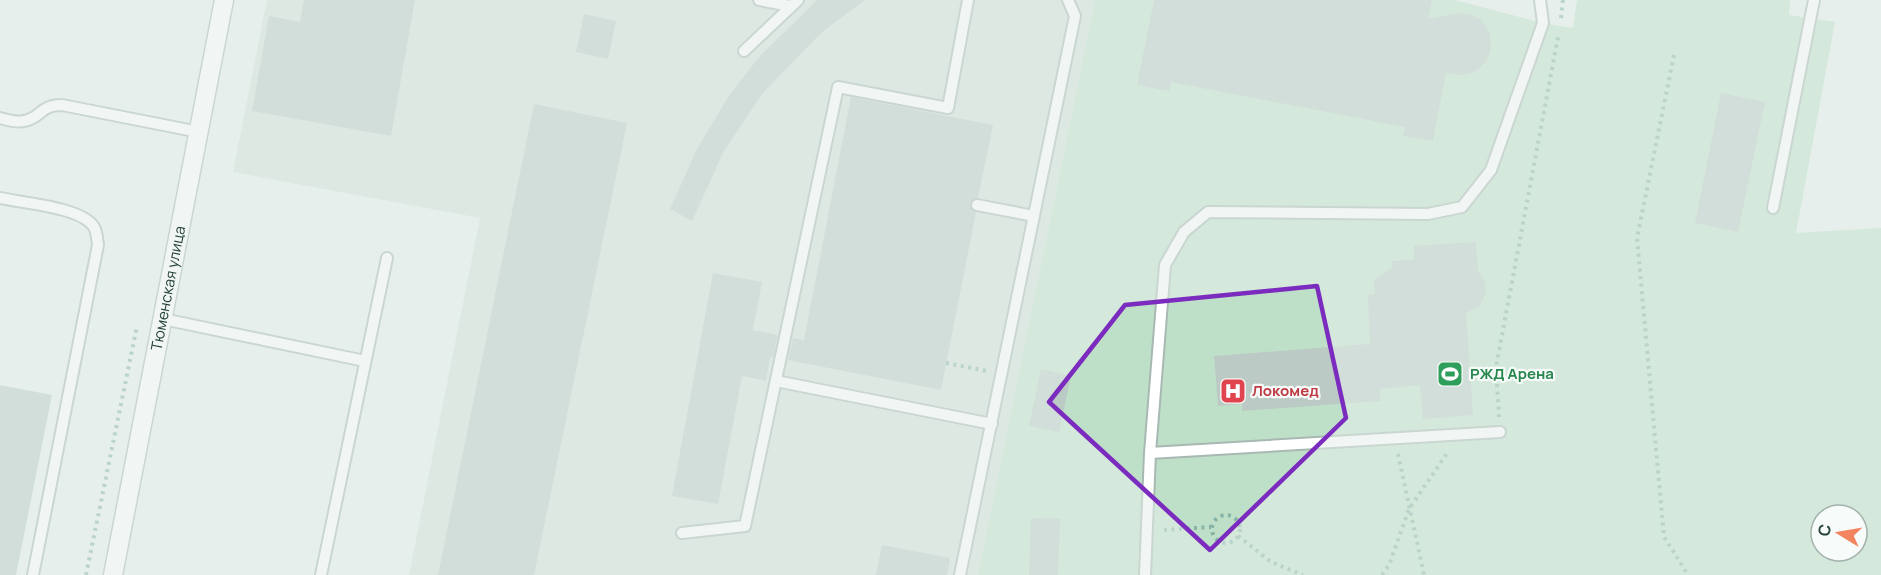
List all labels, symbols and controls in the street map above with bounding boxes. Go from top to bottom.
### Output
street label: Тюменская улица [146,224,190,352]
sports icon: РЖД Арена [1435,359,1465,389]
place label: РЖД Арена [1470,363,1554,384]
hospital icon: Локомед [1218,376,1248,406]
place label: Локомед [1252,380,1319,401]
north arrow [1809,503,1869,563]
text: С [1812,522,1836,538]

